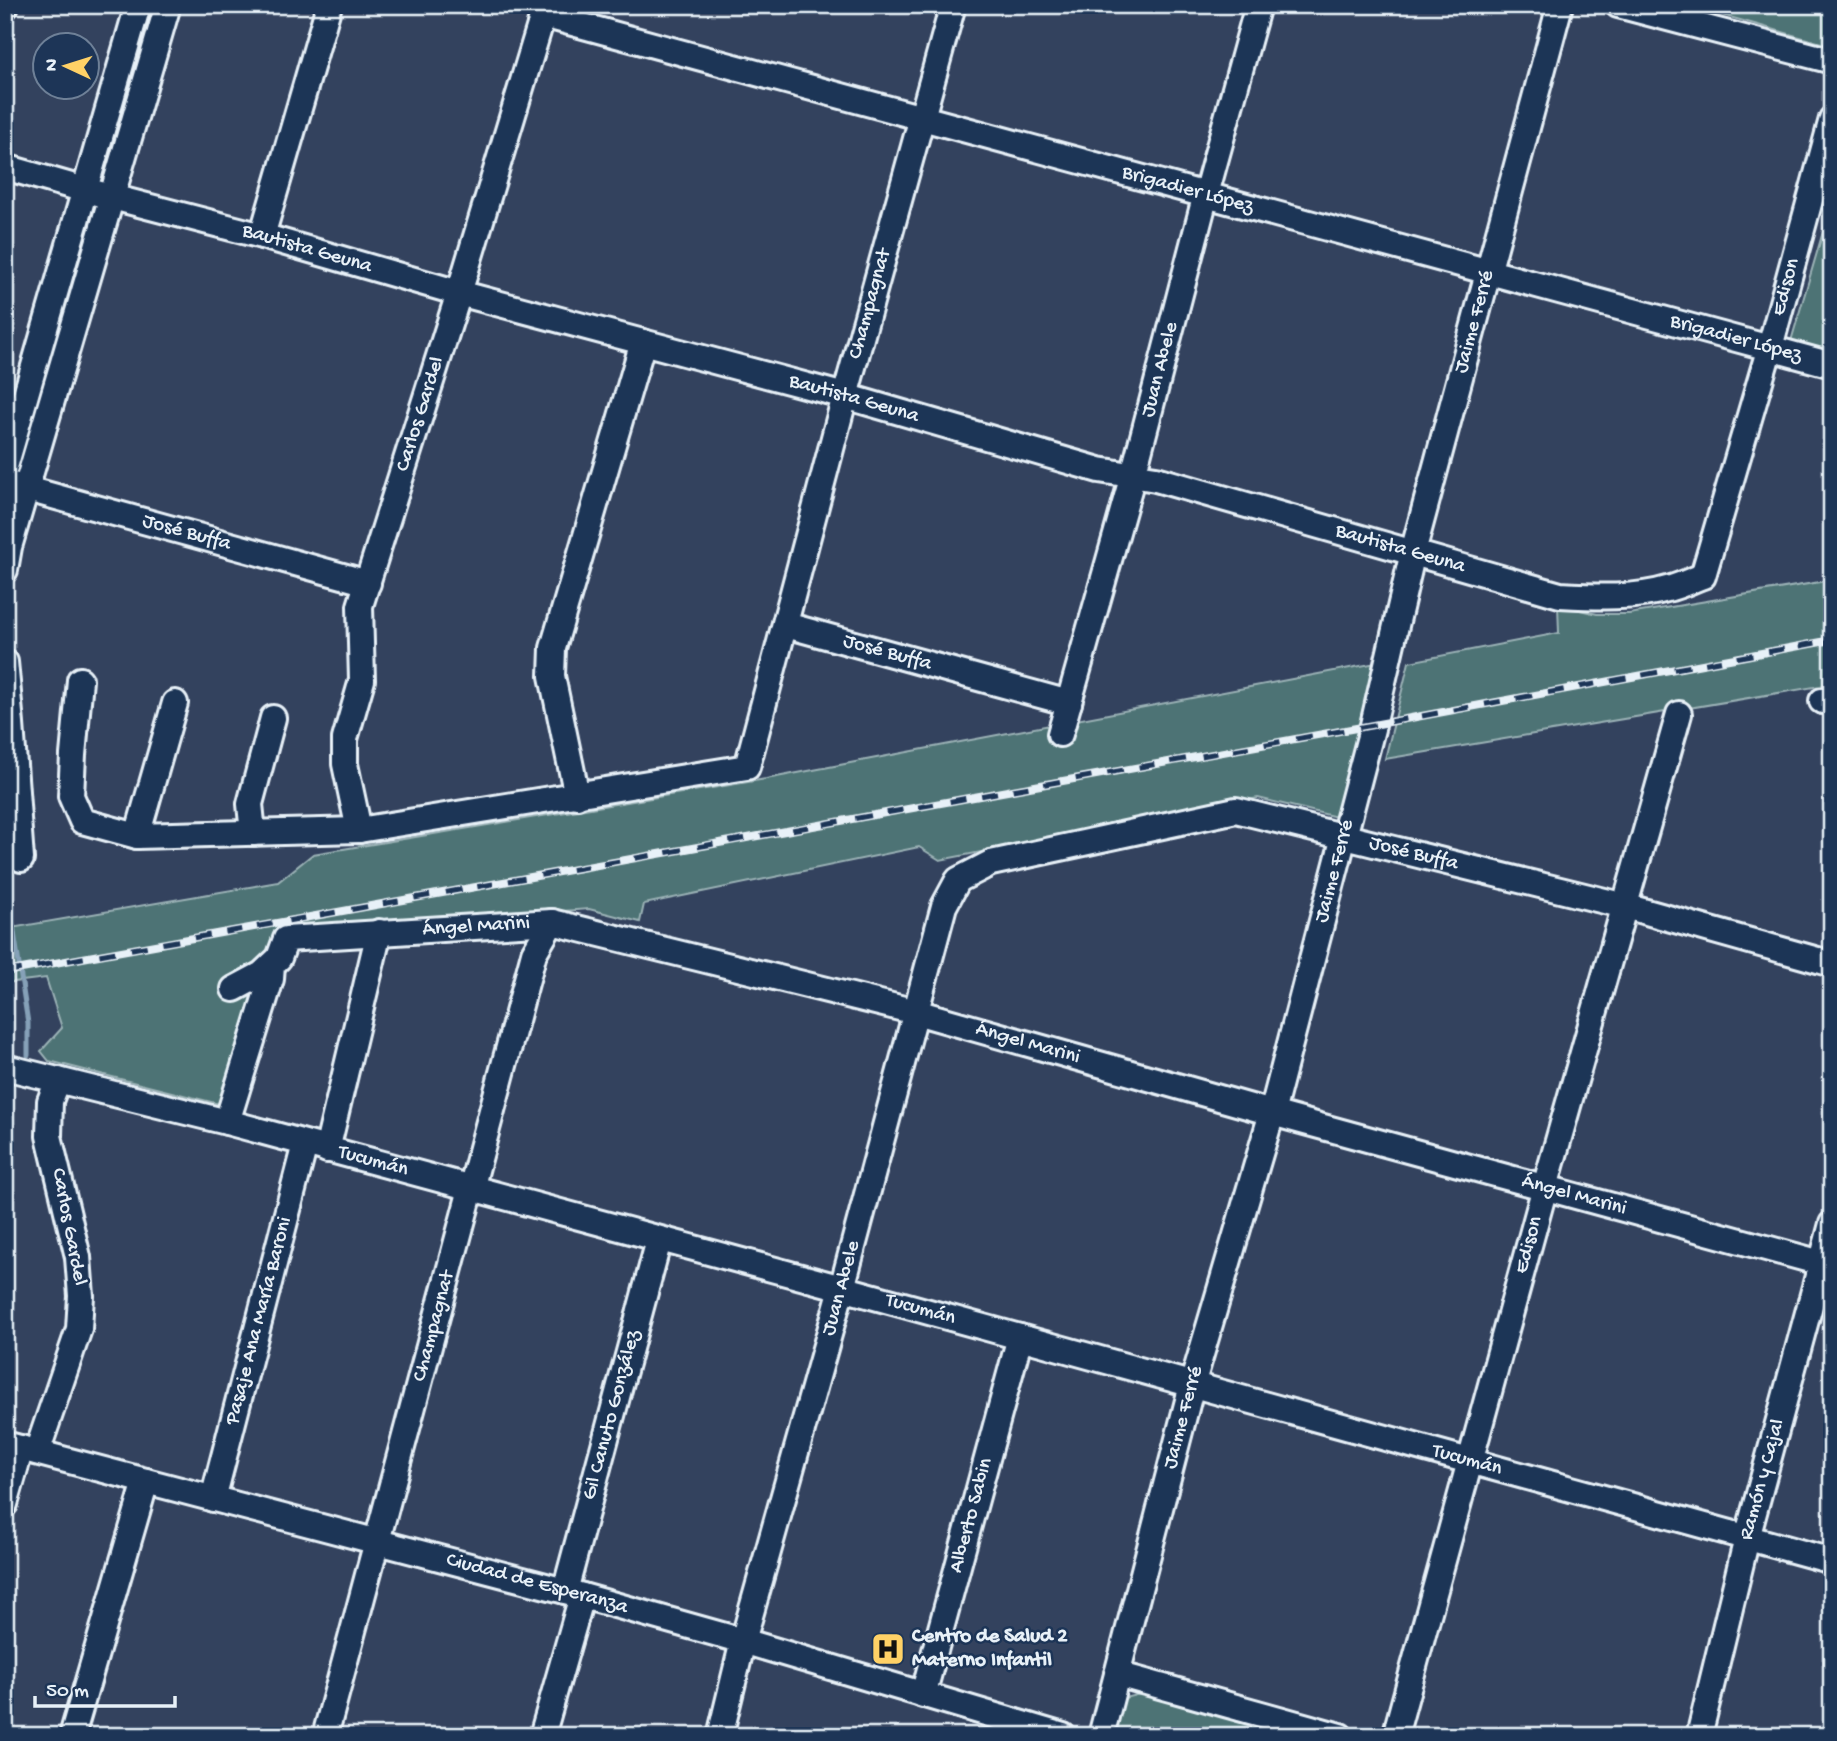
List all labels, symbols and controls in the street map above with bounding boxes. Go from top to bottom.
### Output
north arrow [32,32,102,102]
text: N [41,58,64,72]
street label: Brigadier López [1118,160,1257,220]
street label: Bautista Geuna [238,219,376,280]
street label: Champagnat [843,244,898,362]
street label: Edison [1767,256,1806,319]
street label: Jaime Ferré [1449,267,1501,376]
street label: Brigadier López [1666,309,1805,369]
street label: Juan Abele [1136,318,1185,420]
street label: Carlos Gardel [391,354,450,475]
street label: Bautista Geuna [785,369,923,430]
street label: José Buffa [139,509,235,557]
street label: Bautista Geuna [1331,518,1469,580]
street label: José Buffa [840,629,936,677]
street label: Jaime Ferré [1310,816,1361,925]
street label: José Buffa [1367,831,1462,877]
street label: Ángel Marini [422,911,531,943]
street label: Ángel Marini [973,1016,1083,1070]
street label: Tucumán [334,1140,411,1183]
street label: Carlos Gardel [44,1166,92,1288]
street label: Ángel Marini [1519,1168,1629,1222]
street label: Edison [1509,1213,1549,1277]
street label: Pasaje Ana María Baroni [220,1214,298,1429]
street label: Juan Abele [817,1237,867,1339]
street label: Champagnat [408,1266,462,1384]
street label: Tucumán [882,1288,958,1331]
street label: Gil Canuto González [577,1327,647,1503]
street label: Jaime Ferré [1158,1362,1210,1472]
street label: Ramón y Cajal [1734,1417,1791,1543]
street label: Tucumán [1428,1439,1505,1482]
street label: Alberto Sabin [944,1455,999,1576]
street label: Ciudad de Esperanza [443,1548,632,1621]
place label: Centro de Salud 2 Materno Infantil [911,1625,1068,1674]
hospital icon: Centro de Salud 2 Materno Infantil [869,1630,907,1668]
scale bar [35,1664,175,1708]
text: 50 m [46,1680,89,1705]

